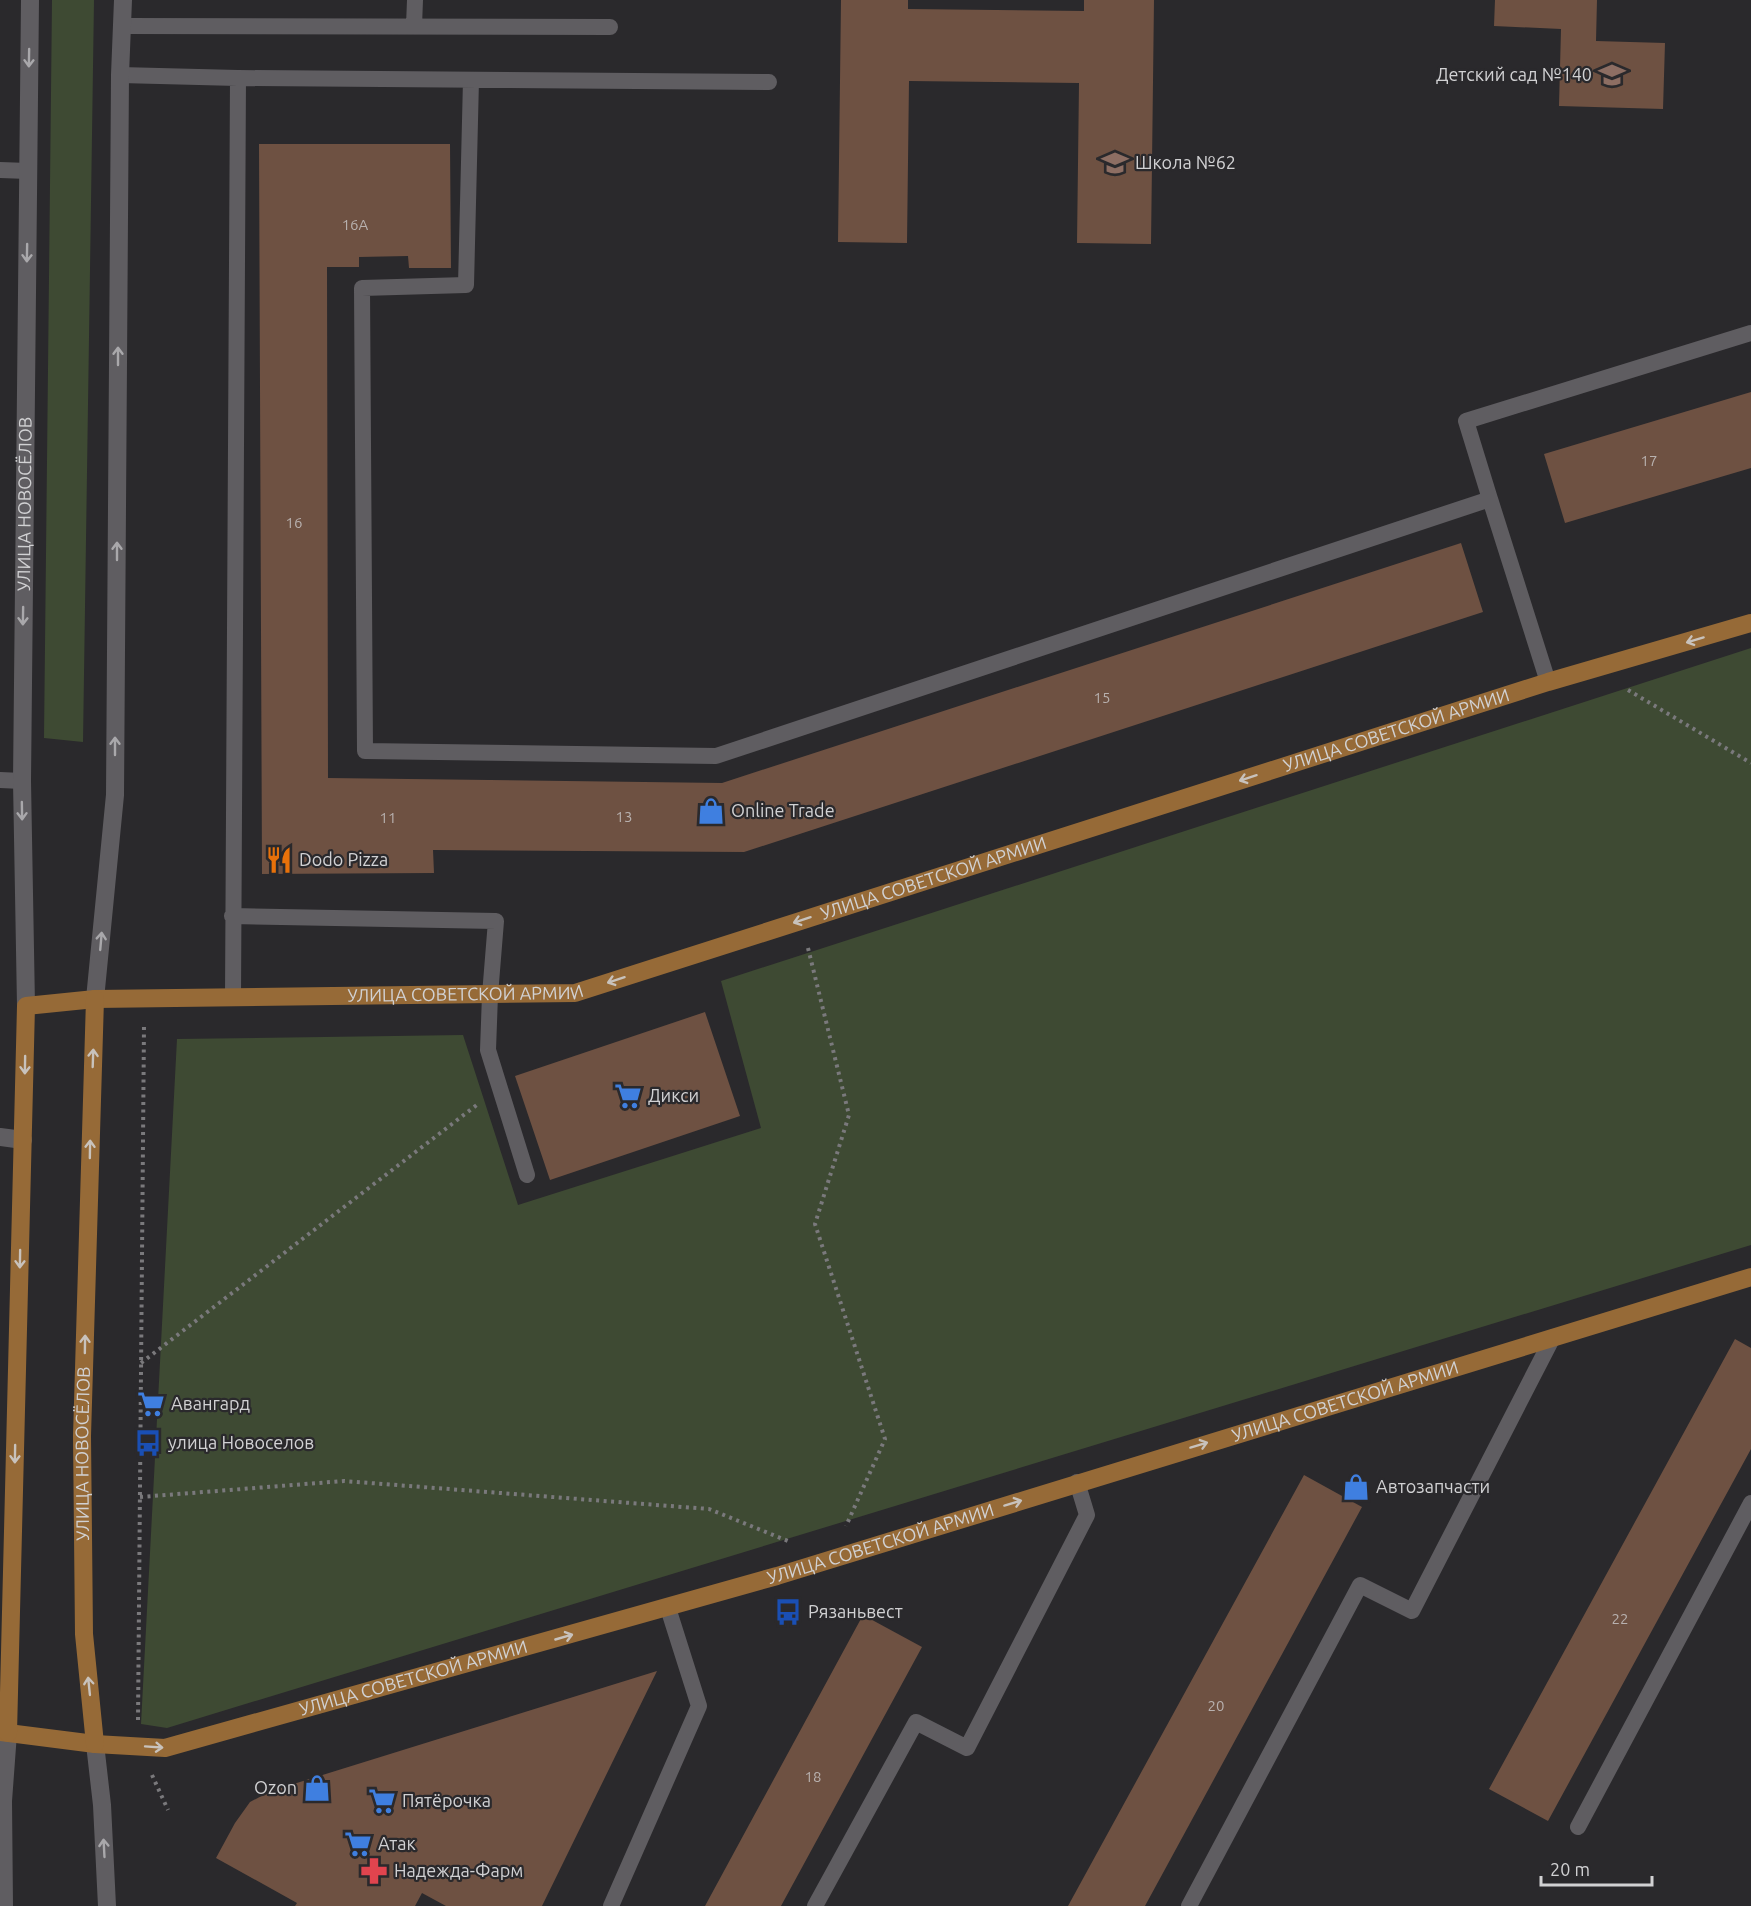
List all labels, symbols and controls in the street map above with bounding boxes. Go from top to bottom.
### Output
one-way arrow [24,48,35,68]
school or university icon: Детский сад №140 [1597,60,1627,90]
place label: Детский сад №140 [1436,64,1592,84]
school or university icon: Школа №62 [1100,148,1130,178]
place label: Школа №62 [1135,152,1236,172]
house number: 16А [342,216,369,233]
one-way arrow [21,243,33,263]
one-way arrow [112,347,124,367]
street label: УЛИЦА НОВОСЁЛОВ [13,417,35,591]
house number: 17 [1641,452,1657,469]
house number: 16 [286,514,302,531]
one-way arrow [111,542,123,562]
one-way arrow [18,606,29,626]
one-way arrow [1686,635,1705,646]
street label: УЛИЦА СОВЕТСКОЙ АРМИИ [1281,684,1512,775]
house number: 15 [1094,689,1110,706]
one-way arrow [109,737,121,757]
one-way arrow [1239,773,1258,784]
shop icon: Online Trade [696,796,726,826]
place label: Online Trade [731,800,835,820]
one-way arrow [17,801,28,821]
house number: 13 [616,808,632,825]
house number: 11 [380,809,396,826]
street label: УЛИЦА СОВЕТСКОЙ АРМИИ [818,832,1049,923]
restaurant icon: Dodo Pizza [264,845,294,875]
place label: Dodo Pizza [299,849,388,869]
one-way arrow [793,916,812,927]
one-way arrow [96,931,107,951]
one-way arrow [607,975,626,986]
street label: УЛИЦА СОВЕТСКОЙ АРМИИ [347,980,586,1005]
one-way arrow [87,1049,98,1069]
one-way arrow [19,1054,31,1074]
supermarket icon: Дикси [613,1081,643,1111]
place label: Дикси [648,1085,699,1105]
one-way arrow [84,1139,95,1159]
one-way arrow [14,1249,26,1269]
one-way arrow [79,1334,90,1354]
street label: УЛИЦА СОВЕТСКОЙ АРМИИ [1229,1356,1461,1445]
street label: УЛИЦА НОВОСЁЛОВ [71,1366,93,1541]
supermarket icon: Авангард [136,1389,166,1419]
place label: Авангард [171,1393,250,1413]
bus stop icon: улица Новоселов [133,1428,163,1458]
place label: улица Новоселов [168,1432,314,1452]
one-way arrow [1189,1439,1208,1450]
one-way arrow [9,1444,21,1464]
shop icon: Автозапчасти [1341,1472,1371,1502]
place label: Автозапчасти [1376,1476,1490,1496]
one-way arrow [1003,1496,1022,1507]
street label: УЛИЦА СОВЕТСКОЙ АРМИИ [765,1499,996,1587]
bus stop icon: Рязаньвест [773,1597,803,1627]
place label: Рязаньвест [808,1601,903,1621]
house number: 22 [1612,1610,1628,1627]
one-way arrow [554,1630,573,1642]
street label: УЛИЦА СОВЕТСКОЙ АРМИИ [297,1636,530,1719]
one-way arrow [83,1676,94,1696]
house number: 20 [1208,1697,1224,1714]
one-way arrow [143,1742,163,1753]
house number: 18 [805,1768,821,1785]
shop icon: Ozon [302,1773,332,1803]
place label: Ozon [254,1777,297,1797]
supermarket icon: Пятёрочка [367,1786,397,1816]
place label: Пятёрочка [402,1790,491,1810]
supermarket icon: Атак [343,1829,373,1859]
place label: Атак [378,1833,416,1853]
one-way arrow [99,1838,110,1858]
scale bar [1541,1849,1652,1887]
pharmacy icon: Надежда-Фарм [359,1856,389,1886]
text: 20 m [1550,1859,1590,1879]
place label: Надежда-Фарм [394,1860,523,1880]

